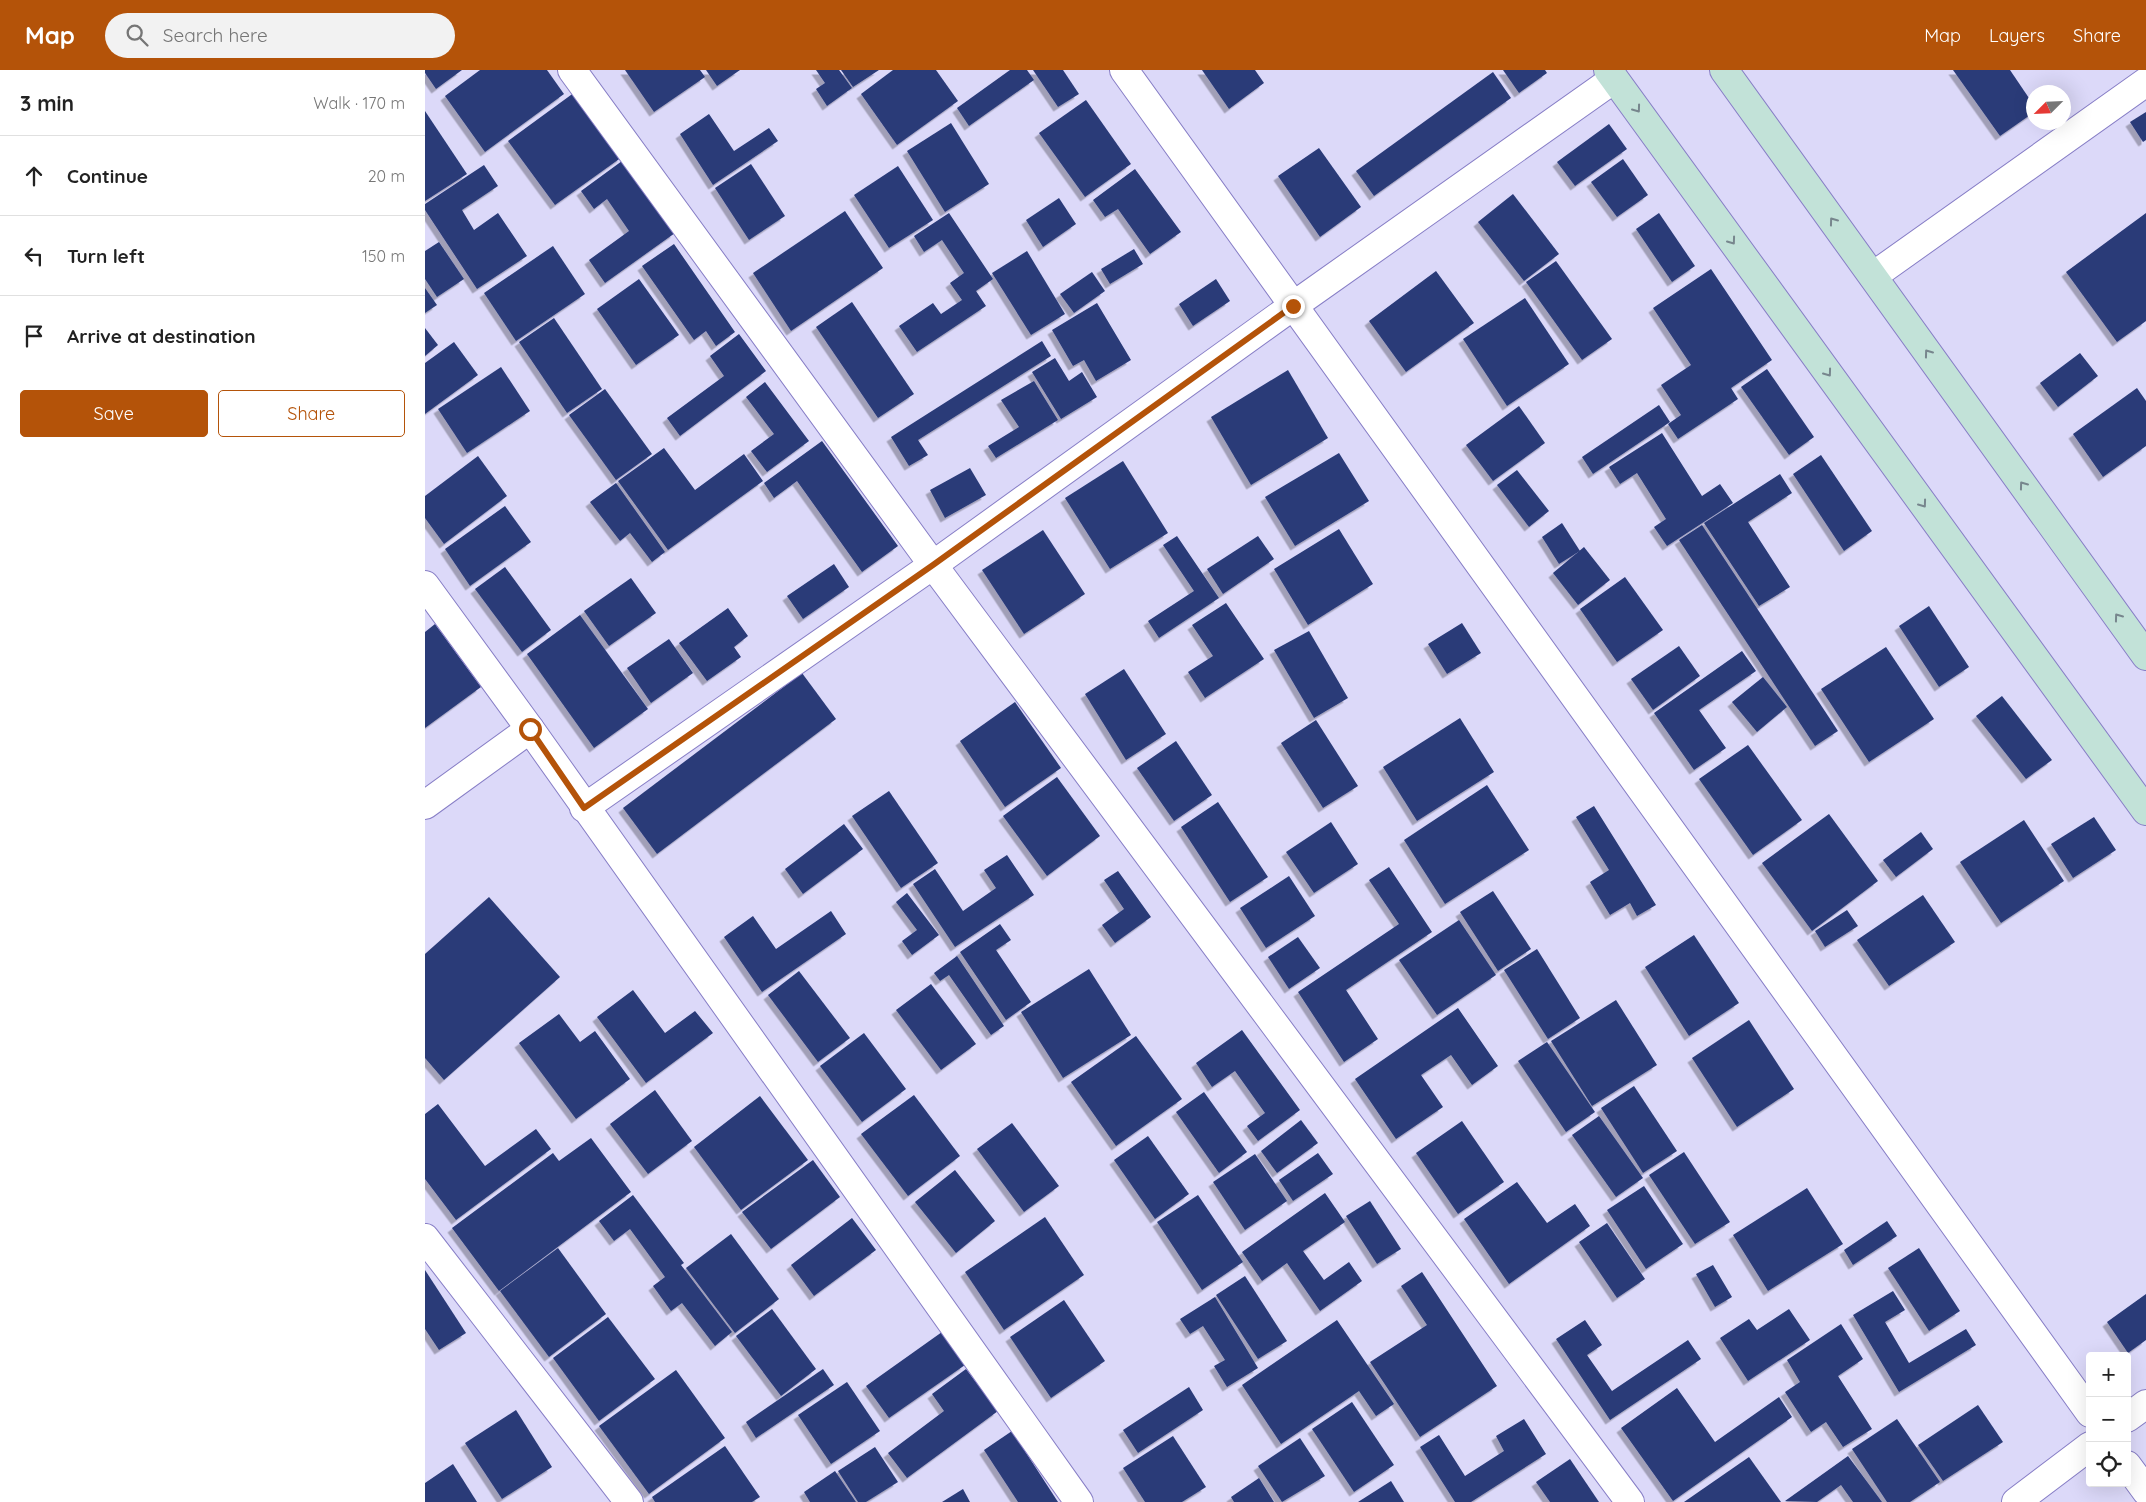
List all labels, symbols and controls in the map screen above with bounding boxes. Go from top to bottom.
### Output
search box [105,13,455,58]
text: Map [25,20,75,50]
icon: search [123,21,151,49]
text: Search here [163,23,268,47]
text: Map [1924,24,1961,47]
text: Layers [1989,24,2045,47]
text: Share [2073,24,2121,47]
north arrow [2026,85,2071,130]
text: 3 min [20,90,74,116]
text: Walk · 170 m [313,93,405,113]
one-way arrow [1631,104,1640,113]
icon: ahead [20,162,48,190]
text: Continue [67,164,148,188]
text: 20 m [368,166,405,186]
one-way arrow [1830,217,1839,227]
one-way arrow [1726,235,1735,245]
icon: left [20,242,48,270]
text: Turn left [67,244,145,268]
text: 150 m [362,246,405,266]
route end [1282,295,1305,318]
icon: arrive [20,322,48,350]
text: Arrive at destination [67,324,256,348]
one-way arrow [1925,349,1934,359]
one-way arrow [1821,367,1831,376]
button: Save [20,390,208,437]
button: Share [218,390,405,437]
one-way arrow [2020,481,2029,491]
one-way arrow [1917,498,1926,508]
one-way arrow [2115,614,2123,623]
route start [519,718,542,741]
map controls [2086,1352,2131,1487]
button: + [2086,1352,2131,1397]
button: − [2086,1397,2131,1442]
button: locate [2086,1442,2131,1487]

